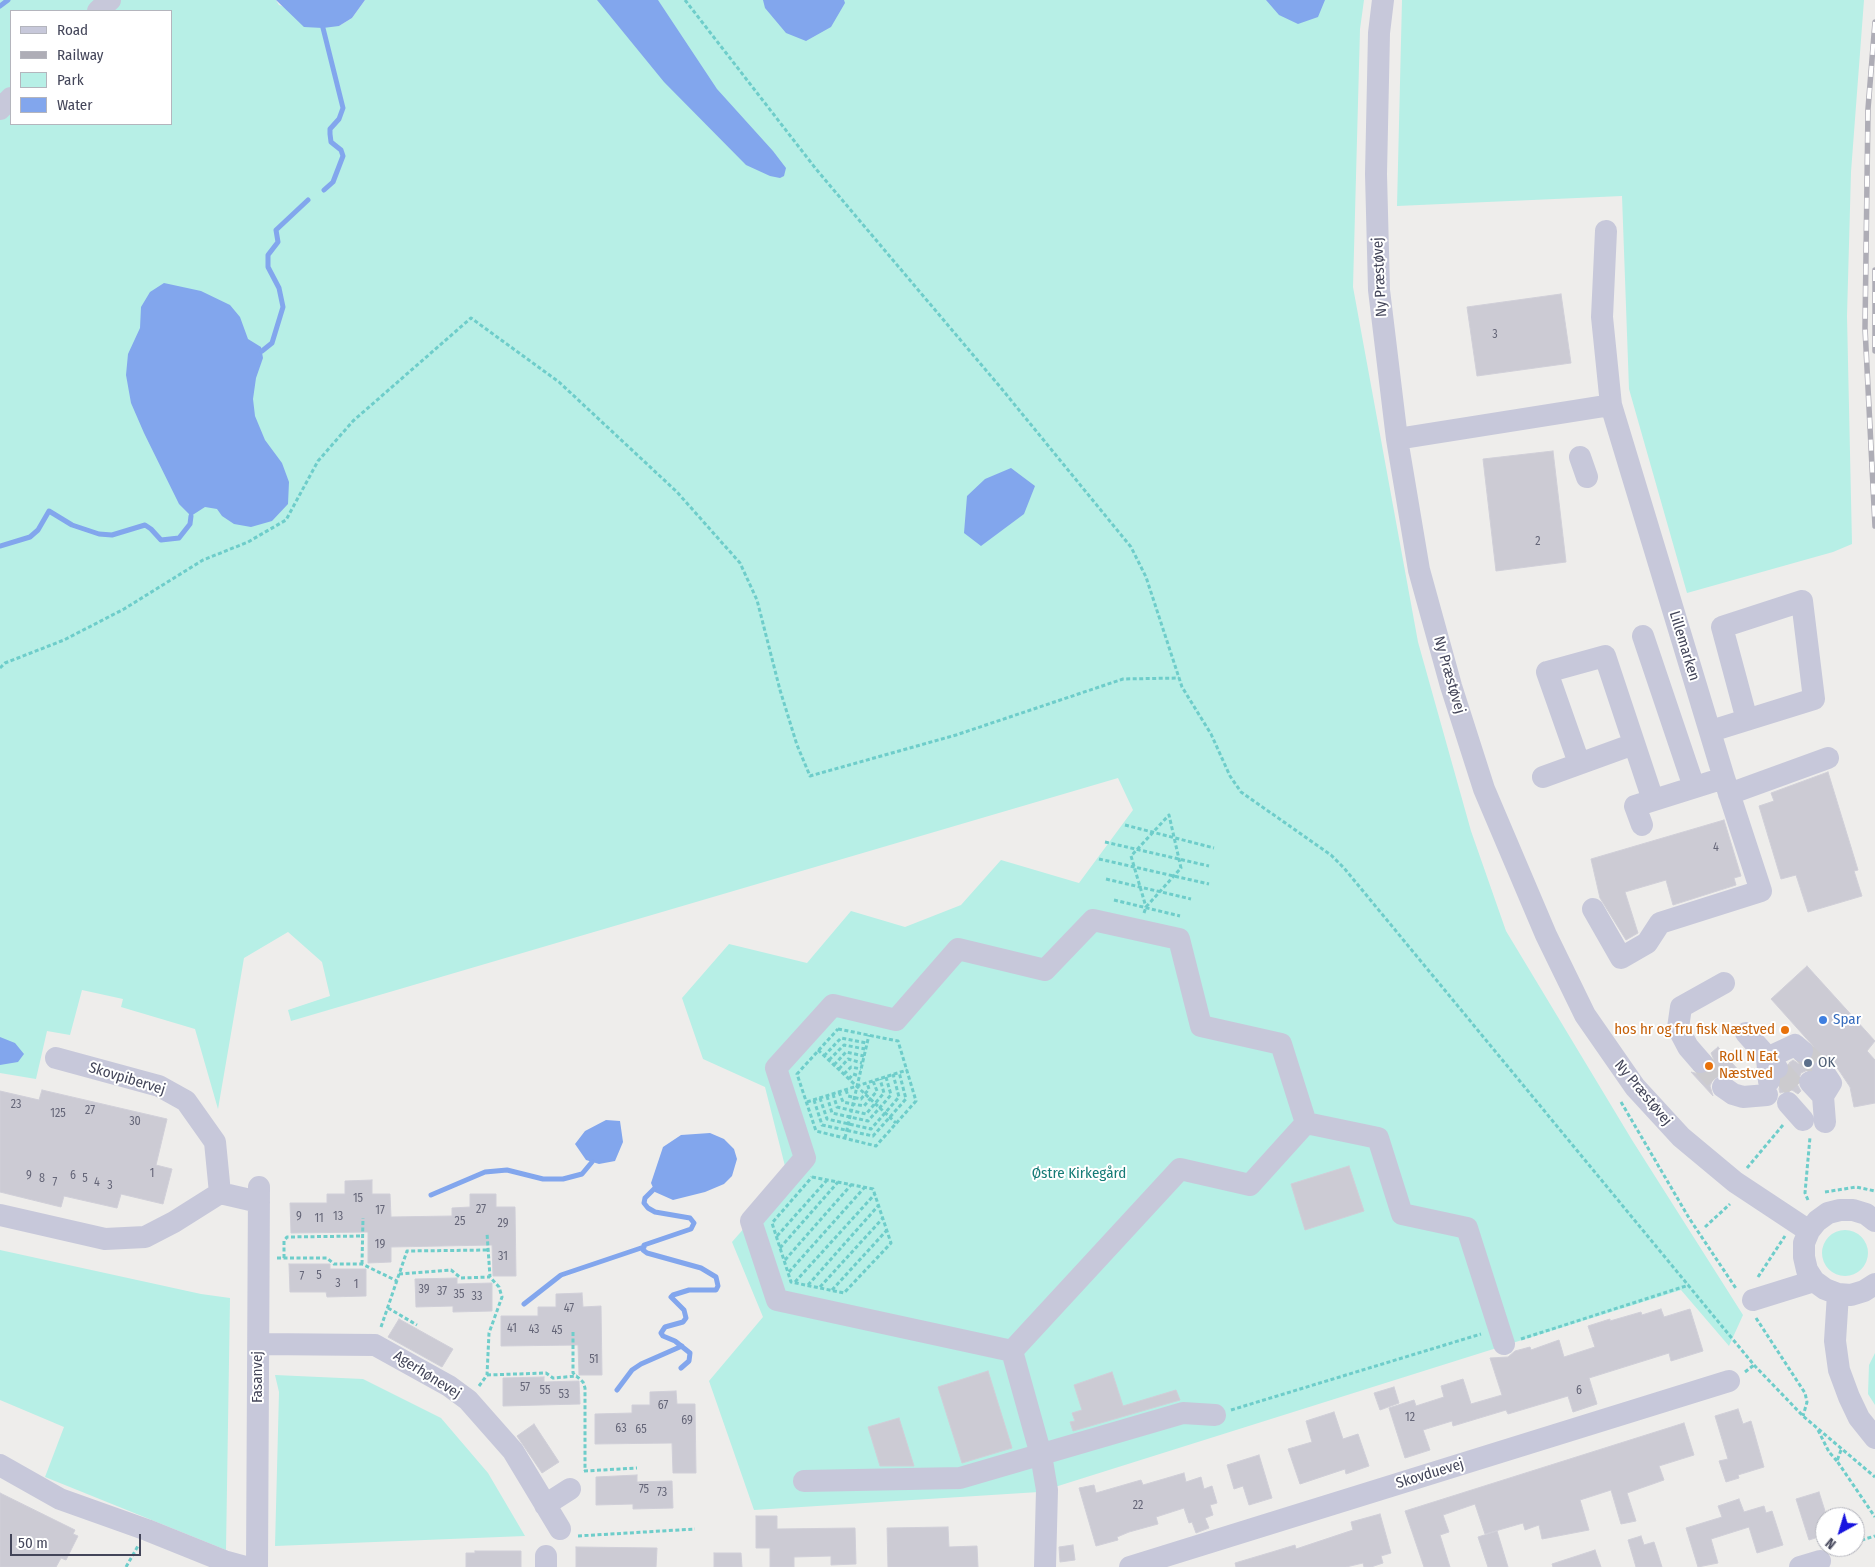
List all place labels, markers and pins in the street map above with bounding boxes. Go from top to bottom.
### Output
place label: Spar [1833,1011,1861,1029]
marker: Spar [1817,1014,1829,1026]
place label: hos hr og fru fisk Næstved [1614,1021,1775,1039]
marker: hos hr og fru fisk Næstved [1779,1024,1791,1036]
place label: Roll N Eat Næstved [1719,1048,1778,1083]
place label: OK [1818,1054,1835,1072]
marker: OK [1802,1057,1814,1069]
marker: Roll N Eat Næstved [1703,1060,1715,1072]

